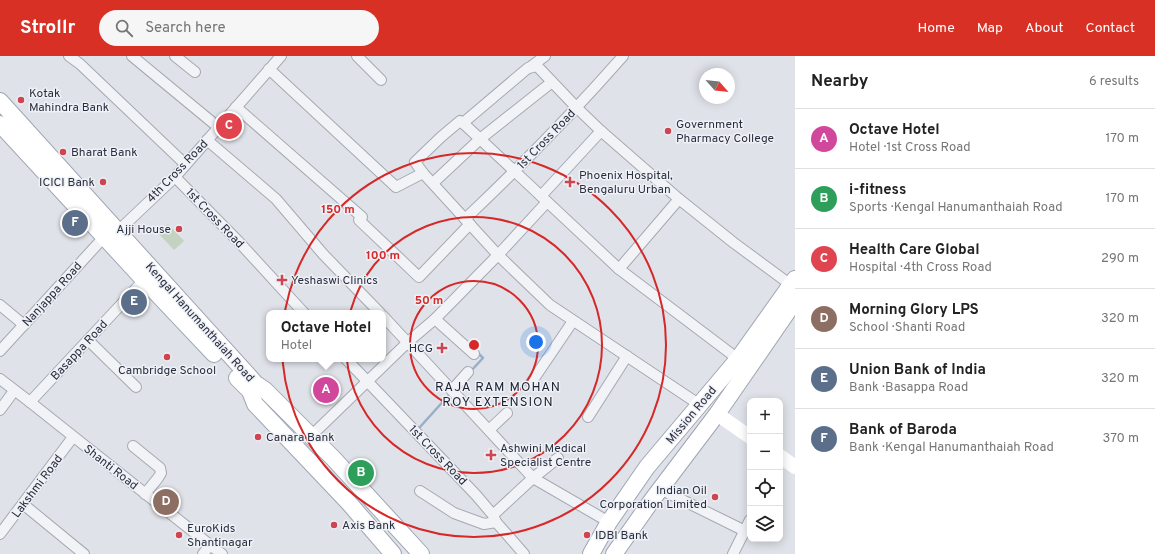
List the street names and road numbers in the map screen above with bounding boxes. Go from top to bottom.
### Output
street label: 1st Cross Road [514,106,579,173]
street label: 4th Cross Road [144,137,212,207]
street label: 1st Cross Road [182,185,247,252]
street label: Nanjappa Road [19,259,86,330]
street label: Kengal Hanumanthaiah Road [141,259,257,386]
street label: Basappa Road [48,317,112,384]
street label: Mission Road [663,383,721,448]
street label: 1st Cross Road [405,422,470,489]
street label: Shanti Road [80,441,141,494]
street label: Lakshmi Road [9,452,67,522]

